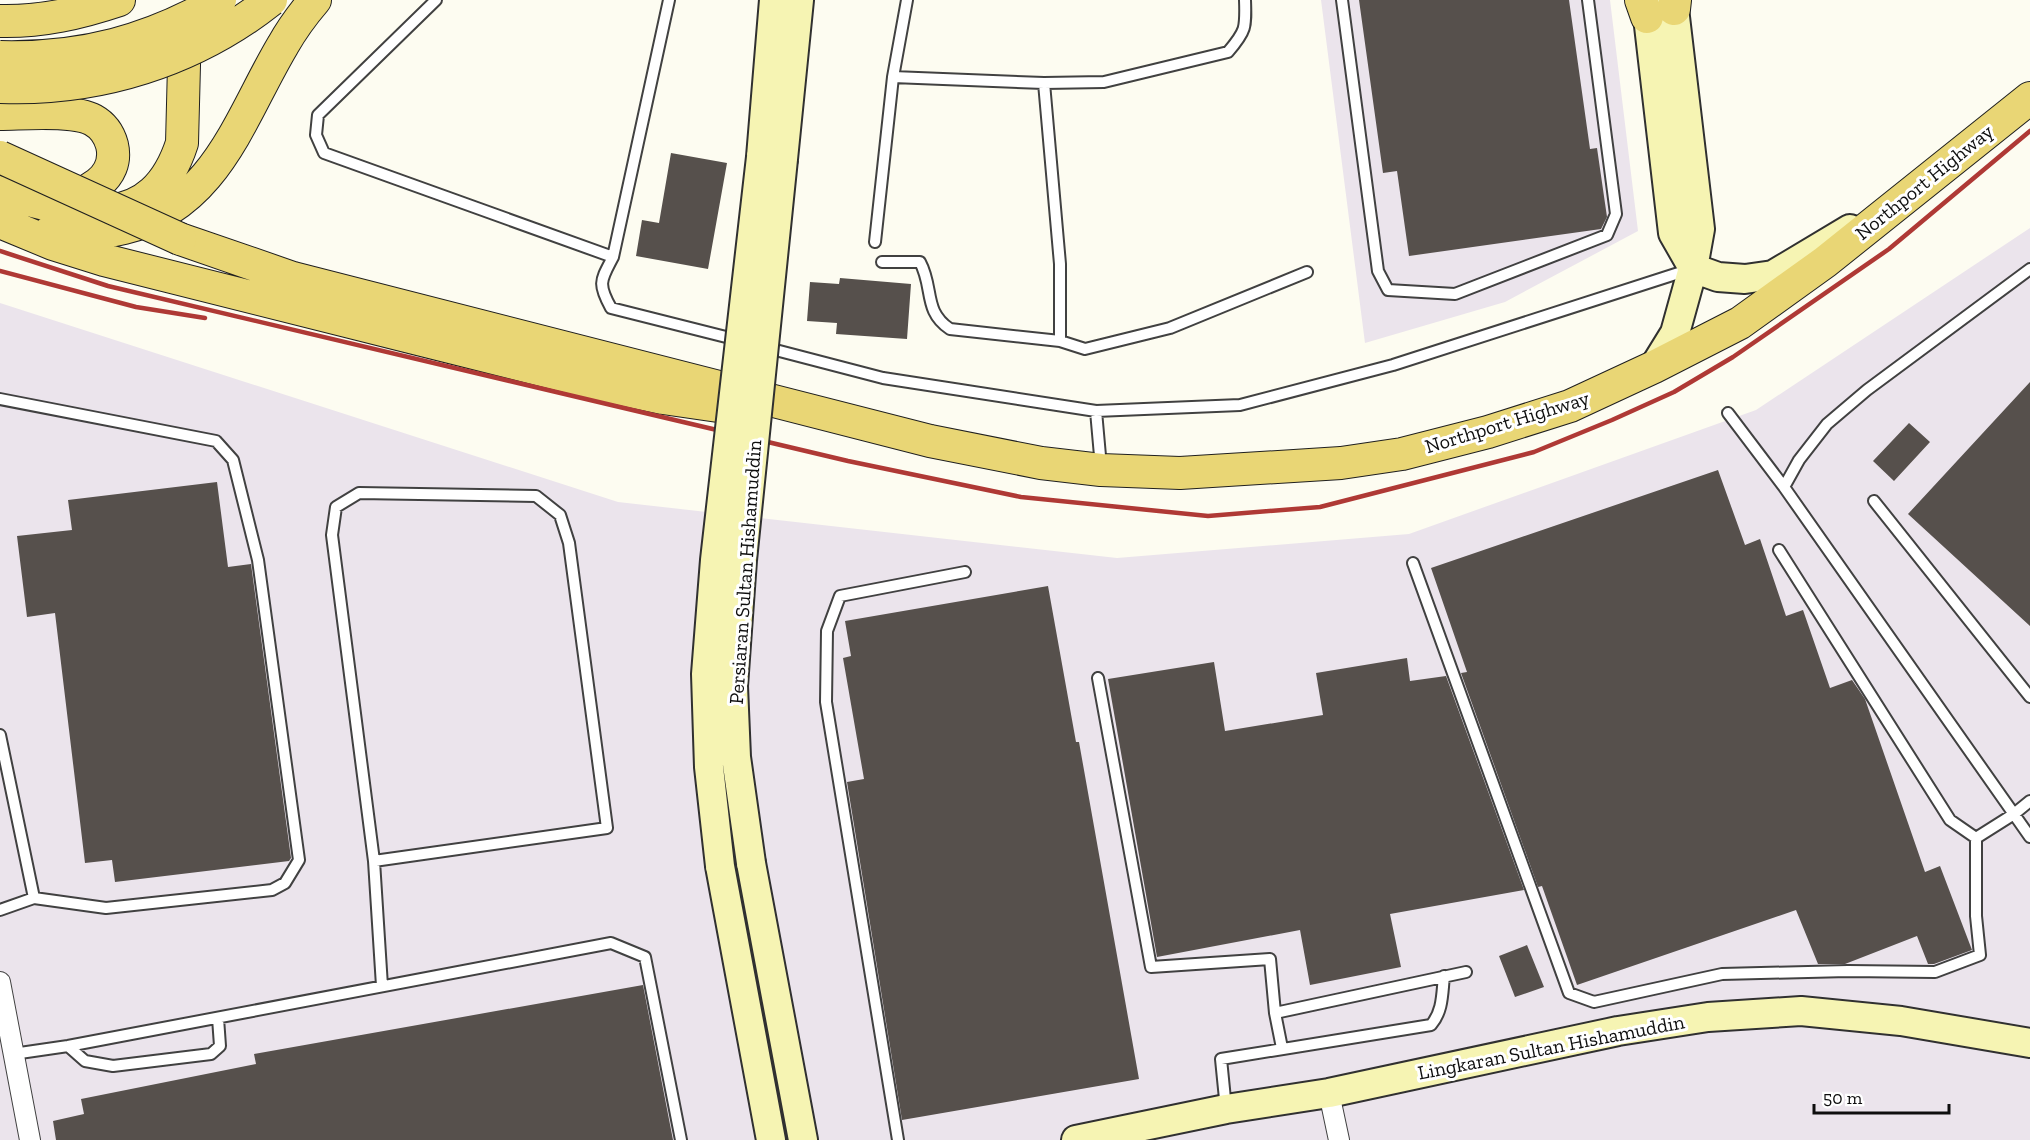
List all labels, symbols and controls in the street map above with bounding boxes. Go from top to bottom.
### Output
street label: Northport Highway [1850,119,1998,245]
street label: Northport Highway [1422,385,1593,458]
street label: Persiaran Sultan Hishamuddin [724,438,766,705]
street label: Lingkaran Sultan Hishamuddin [1416,1009,1687,1085]
scale bar [1814,1077,1949,1115]
text: 50 m [1823,1087,1863,1109]

